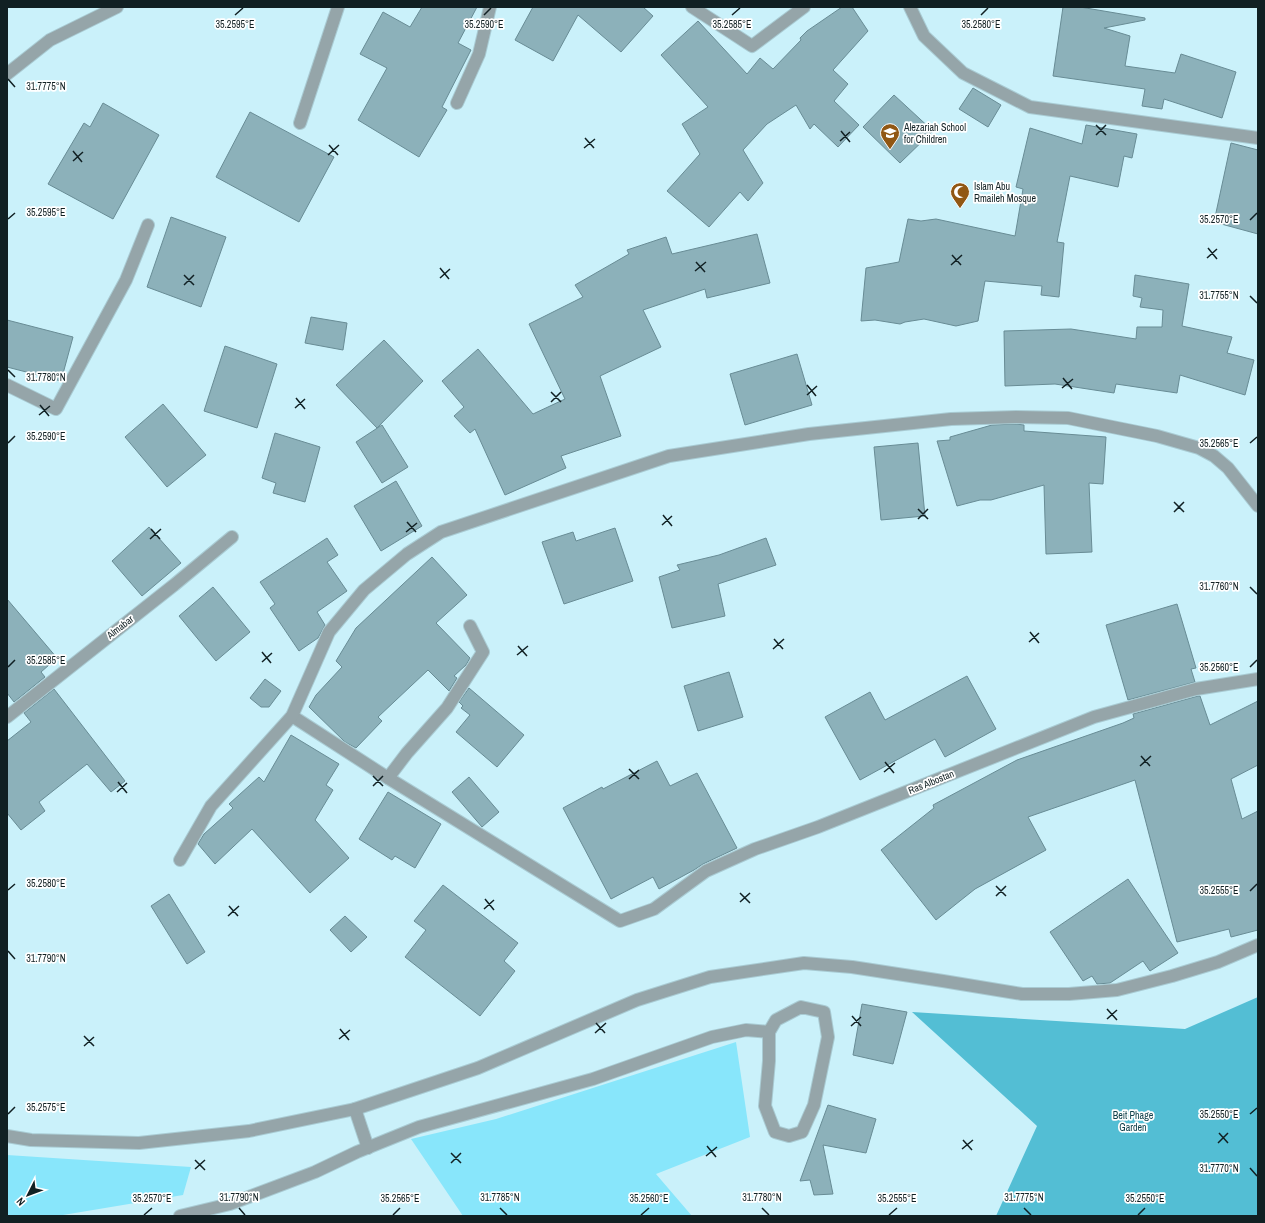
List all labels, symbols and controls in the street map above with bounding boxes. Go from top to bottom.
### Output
text: 35.2595°E [215,18,255,31]
text: 35.2590°E [464,18,504,31]
text: 35.2585°E [712,18,752,31]
text: 35.2580°E [961,18,1001,31]
text: 31.7775°N [26,80,66,93]
place label: Alezariah School for Children [903,121,966,146]
school or university icon: Alezariah School for Children [879,122,901,150]
place label: Islam Abu Rmaileh Mosque [974,180,1036,205]
mosque icon: Islam Abu Rmaileh Mosque [949,181,971,209]
text: 35.2595°E [26,206,66,219]
text: 35.2570°E [1199,213,1239,226]
text: 31.7755°N [1199,289,1239,302]
text: 31.7780°N [26,371,66,384]
text: 35.2590°E [26,430,66,443]
text: 35.2565°E [1199,437,1239,450]
text: 31.7760°N [1199,580,1239,593]
street label: Almabar [103,612,136,642]
text: 35.2585°E [26,654,66,667]
text: 35.2560°E [1199,661,1239,674]
street label: Ras Albostan [906,767,956,797]
text: 35.2580°E [26,877,66,890]
text: 35.2555°E [1199,884,1239,897]
text: 31.7790°N [26,952,66,965]
text: 35.2575°E [26,1101,66,1114]
text: 35.2550°E [1199,1108,1239,1121]
park label: Beit Phage Garden [1113,1109,1154,1134]
text: 31.7770°N [1199,1162,1239,1175]
north arrow [8,1175,48,1215]
text: 31.7790°N [219,1191,259,1204]
text: 31.7785°N [480,1191,520,1204]
text: 31.7780°N [742,1191,782,1204]
text: 31.7775°N [1004,1191,1044,1204]
text: 35.2570°E [132,1192,172,1205]
text: 35.2565°E [380,1192,420,1205]
text: 35.2560°E [629,1192,669,1205]
text: 35.2555°E [877,1192,917,1205]
text: 35.2550°E [1125,1192,1165,1205]
text: N [13,1195,28,1209]

